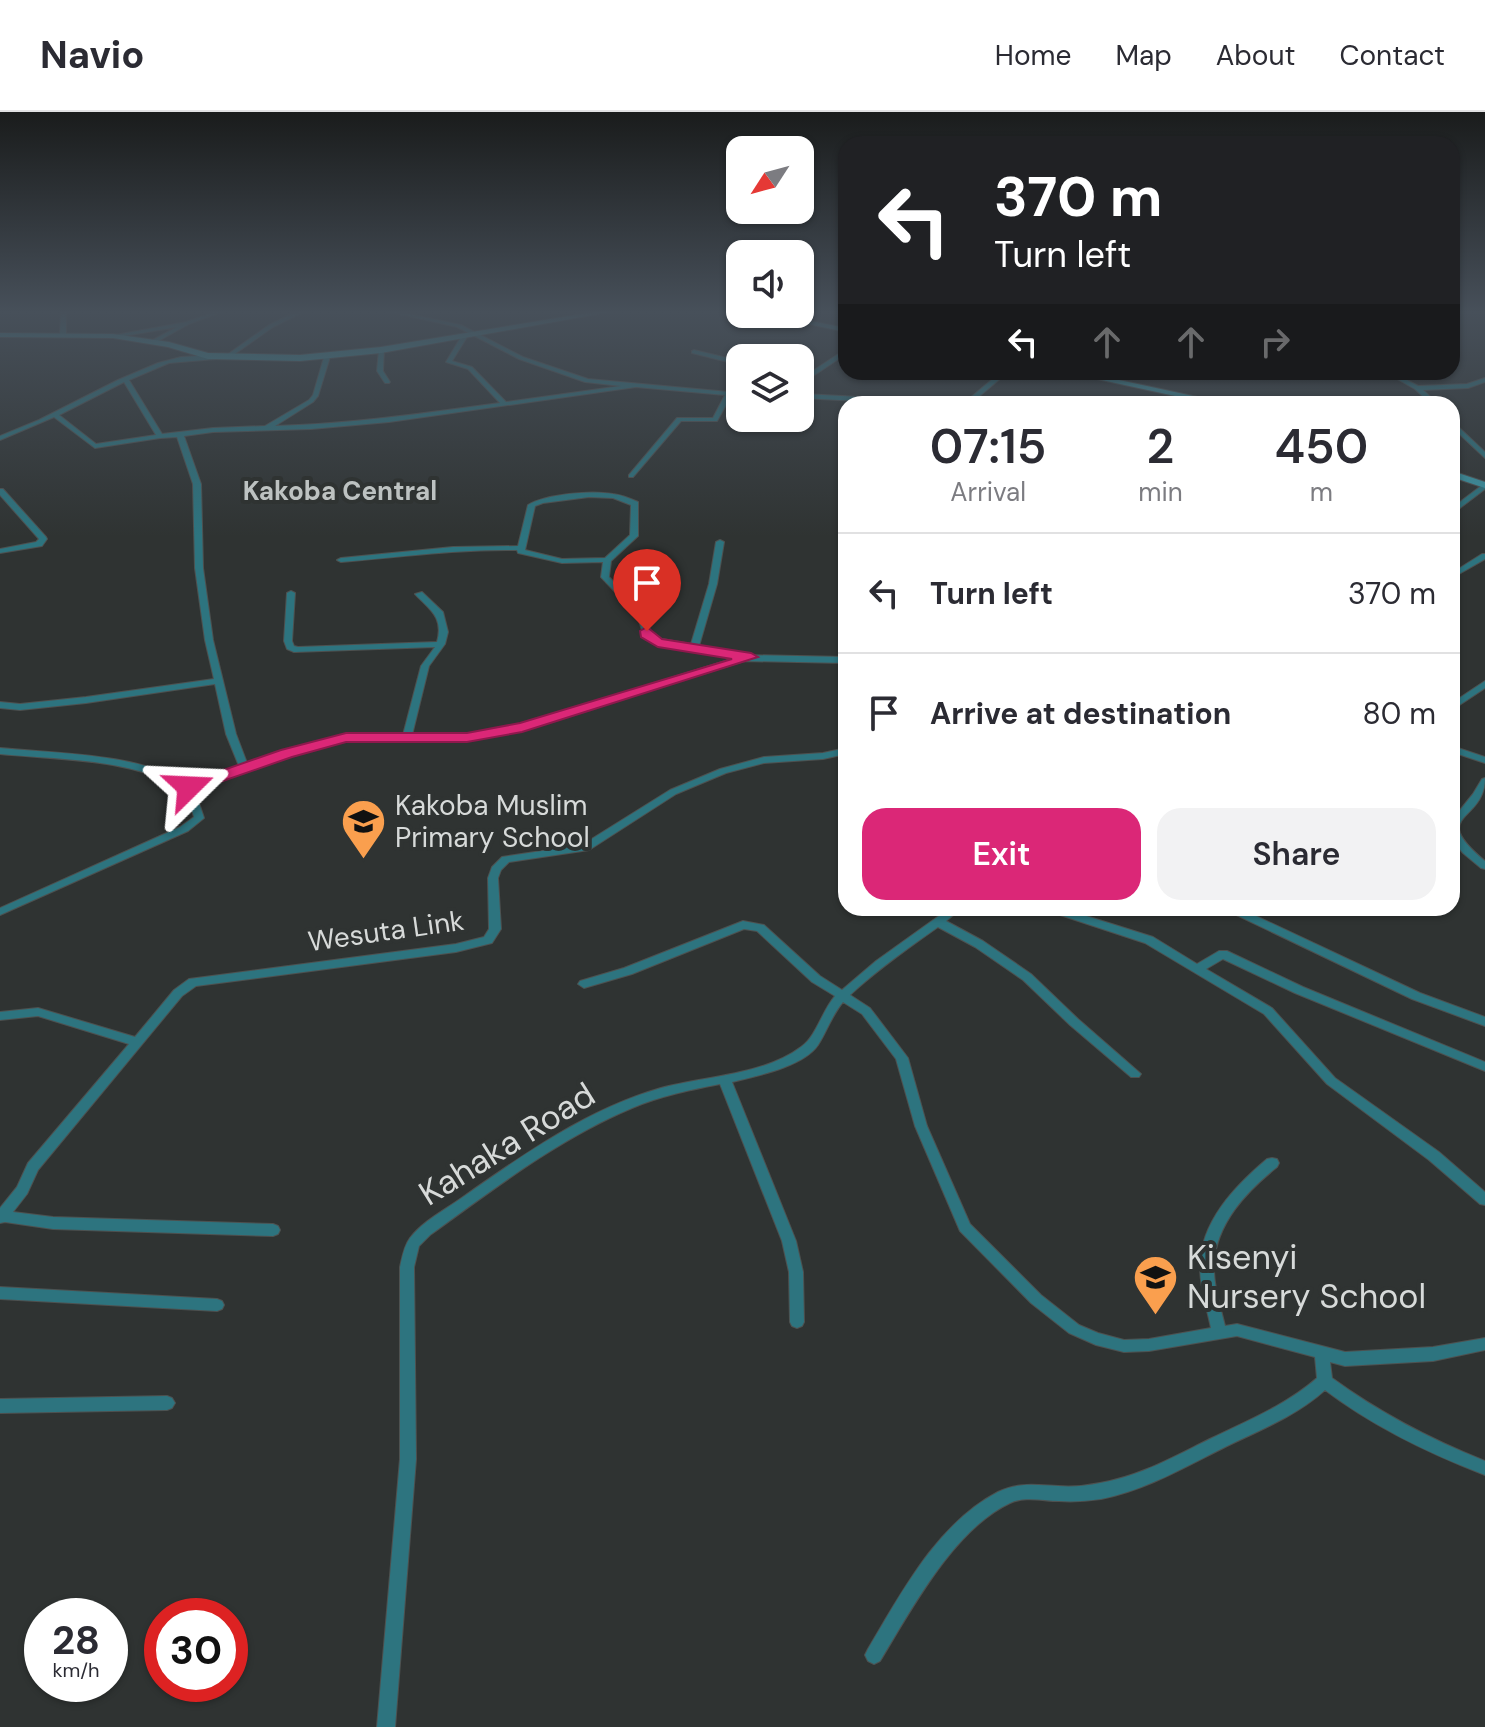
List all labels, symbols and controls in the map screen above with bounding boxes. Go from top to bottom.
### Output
text: Navio [40,30,144,80]
text: Home [995,37,1071,74]
text: Map [1115,37,1172,74]
text: About [1216,37,1295,74]
text: Contact [1339,37,1445,74]
north arrow [726,136,814,224]
map controls [726,136,814,432]
text: 370 m [994,160,1162,233]
icon: left [862,168,966,272]
text: Turn left [994,231,1131,278]
button: sound [726,240,814,328]
icon: left [1001,320,1045,364]
icon: ahead [1085,320,1129,364]
icon: ahead [1169,320,1213,364]
icon: right [1253,320,1297,364]
button: layers [726,344,814,432]
text: 07:15 [930,415,1046,478]
text: 2 [1147,415,1174,478]
text: 450 [1274,415,1368,478]
district label: Kakoba Central [243,474,437,508]
text: Arrival [950,475,1026,509]
text: min [1138,475,1183,509]
text: m [1310,475,1333,509]
pin [613,549,681,631]
icon: arrive [625,561,669,605]
icon: left [862,571,906,615]
text: Turn left [930,574,1053,613]
text: 370 m [1348,574,1436,613]
icon: arrive [862,691,906,735]
text: Arrive at destination [930,694,1231,733]
text: 80 m [1363,694,1436,733]
position arrow [147,745,231,829]
place label: Kakoba Muslim Primary School [395,787,590,856]
school or university icon: Kakoba Muslim Primary School [340,797,388,860]
button: Exit [862,808,1141,900]
button: Share [1157,808,1436,900]
street label: Wesuta Link [306,902,466,960]
street label: Kahaka Road [411,1072,603,1216]
place label: Kisenyi Nursery School [1187,1235,1426,1319]
school or university icon: Kisenyi Nursery School [1132,1253,1180,1316]
speed limit sign: 30 [144,1598,248,1702]
text: 28 [52,1614,100,1666]
text: km/h [52,1657,100,1683]

